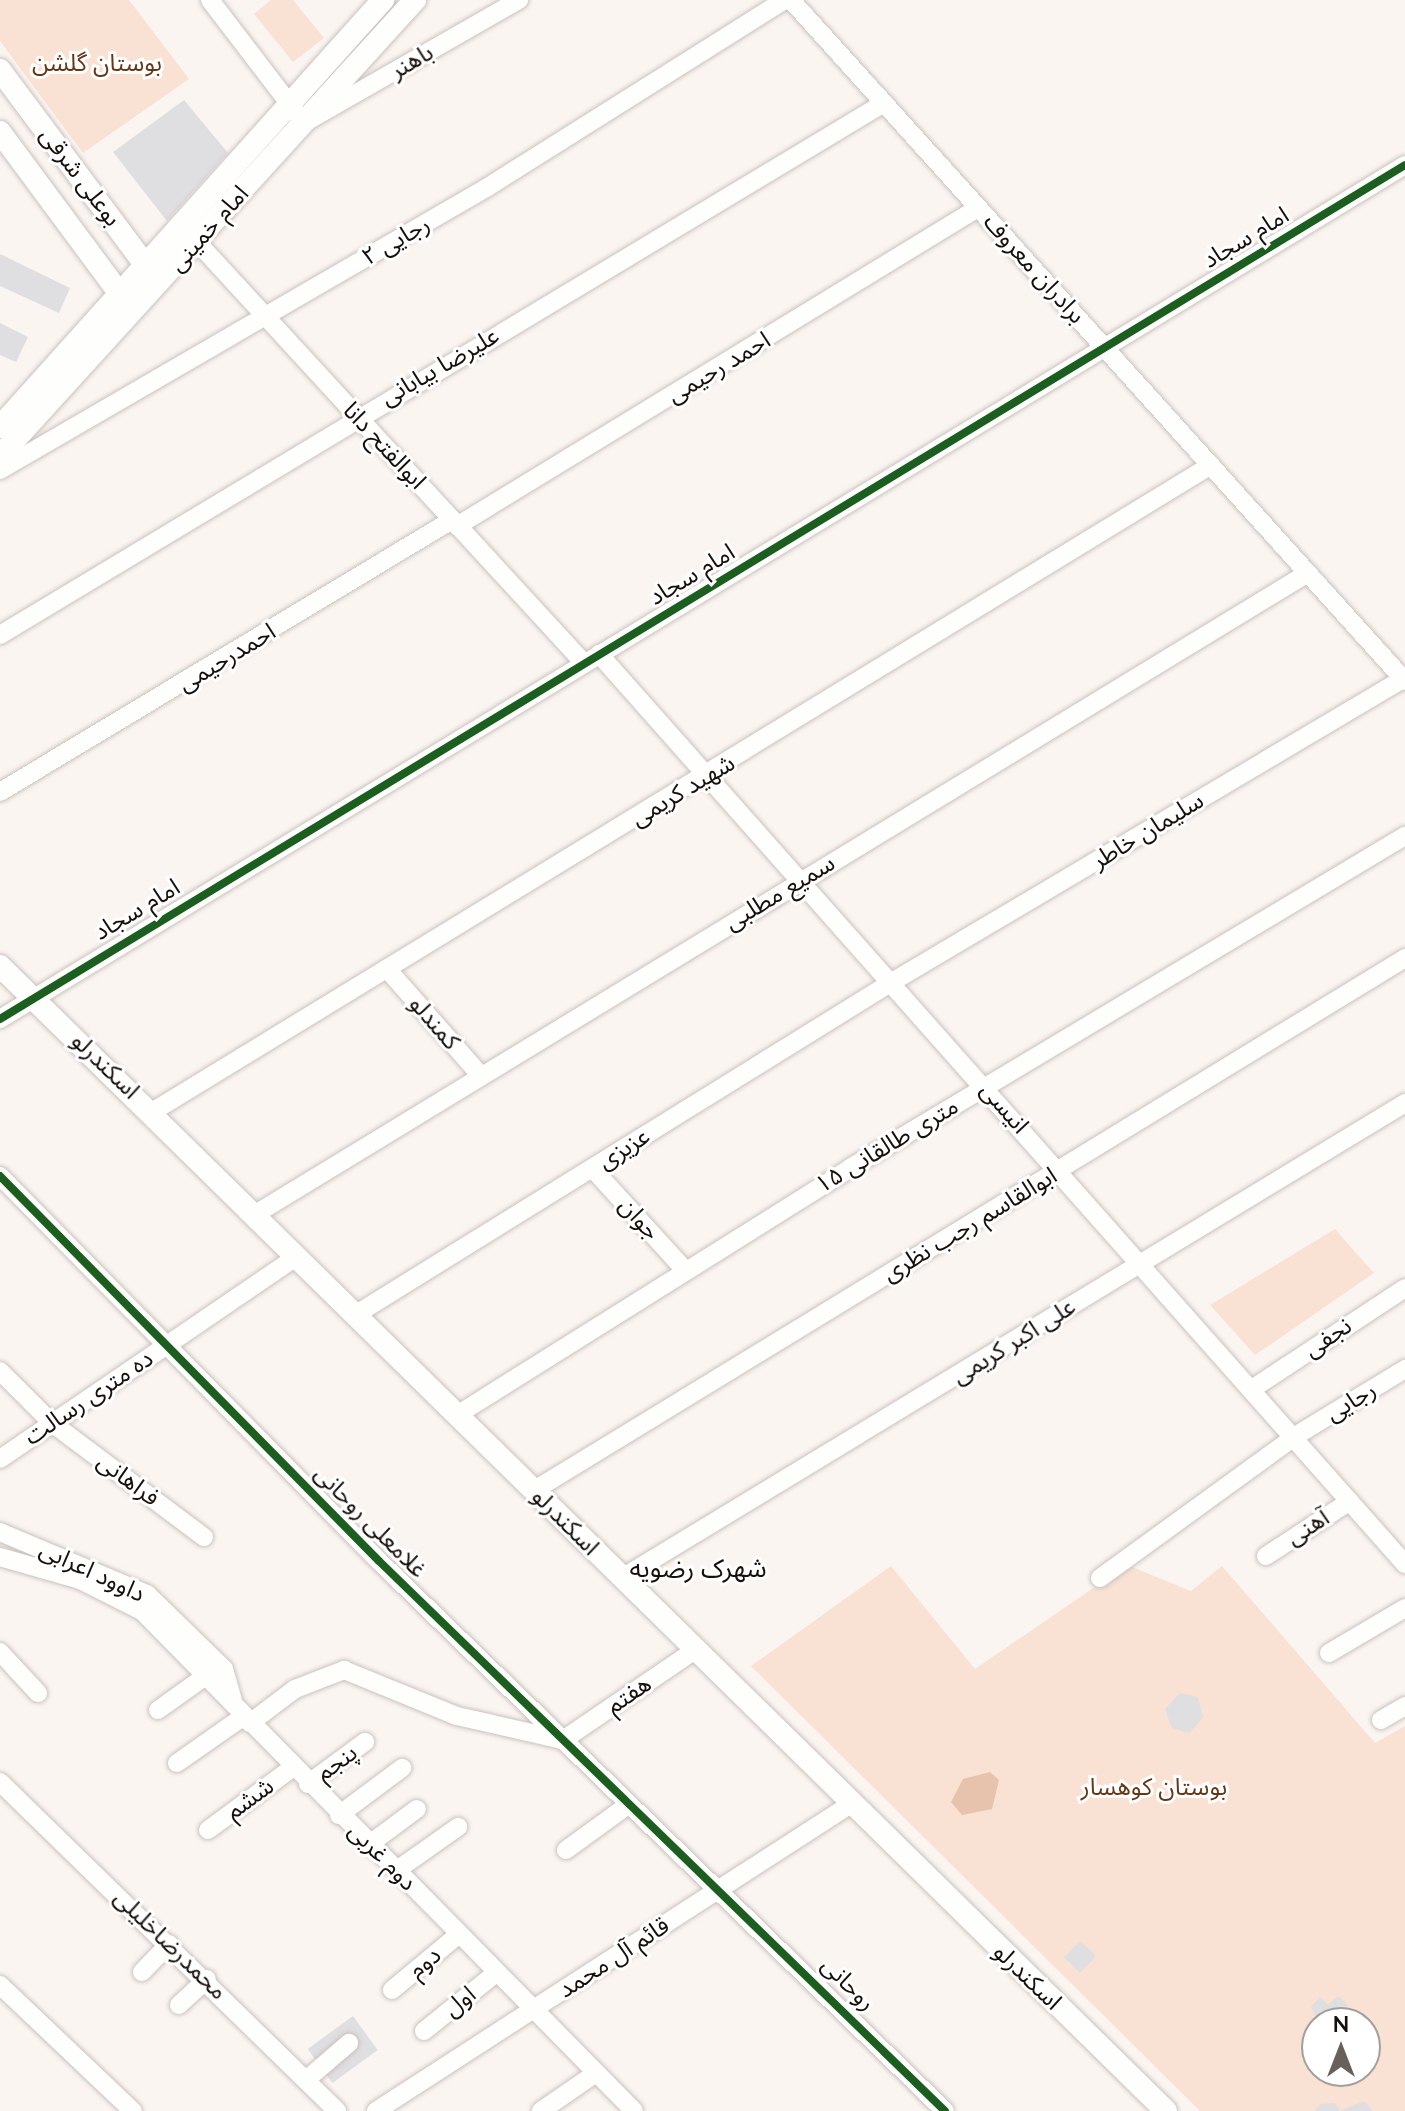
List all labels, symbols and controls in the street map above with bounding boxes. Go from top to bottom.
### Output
street label: باهنر [385,38,439,86]
park label: بوستان گلشن [32,50,162,78]
street label: بوعلی شرقی [33,122,127,232]
street label: امام خمینی [163,180,255,278]
street label: امام سجاد [1198,201,1294,275]
street label: برادران معروف [977,208,1091,330]
street label: رجایی ۲ [357,210,435,272]
street label: علیرضا بیابانی [376,322,504,412]
street label: احمد رحیمی [662,326,776,410]
street label: ابوالفتح دانا [336,396,432,496]
street label: امام سجاد [644,538,740,612]
street label: احمدرحیمی [173,618,281,698]
street label: شهید کریمی [626,749,740,833]
street label: سلیمان خاطر [1087,786,1209,876]
street label: سمیع مطلبی [720,849,840,937]
street label: امام سجاد [89,873,185,947]
street label: کمندلو [403,990,465,1056]
street label: اسکندرلو [65,1027,145,1105]
street label: انیسی [974,1076,1034,1140]
street label: ۱۵ متری طالقانی [810,1092,964,1200]
street label: عزیزی [593,1122,655,1176]
street label: ابوالقاسم رجب نظری [878,1162,1062,1288]
street label: جوان [612,1192,666,1246]
street label: علی اکبر کریمی [947,1293,1081,1391]
street label: نجفی [1299,1312,1357,1364]
street label: ده متری رسالت [19,1344,159,1452]
street label: رجایی [1321,1376,1381,1428]
street label: فراهانی [91,1447,165,1513]
street label: غلامعلی روحانی [308,1460,432,1584]
street label: اسکندرلو [525,1482,605,1562]
street label: آهنی [1281,1504,1335,1552]
street label: داوود اعرابی [35,1535,149,1609]
district label: شهرک رضویه [629,1553,767,1585]
street label: هفتم [601,1670,657,1720]
street label: پنجم [311,1738,363,1788]
street label: ششم [220,1772,280,1826]
park label: بوستان کوهسار [1081,1774,1227,1802]
street label: دوم غربی [342,1817,422,1897]
street label: محمدرضاخلیلی [107,1884,233,2006]
street label: قائم آل محمد [553,1911,675,2005]
street label: اسکندرلو [987,1938,1067,2016]
street label: دوم [403,1941,447,1985]
street label: روحانی [815,1951,881,2017]
street label: اول [438,1980,482,2024]
north arrow [1301,2007,1381,2087]
text: N [1333,2010,1349,2040]

